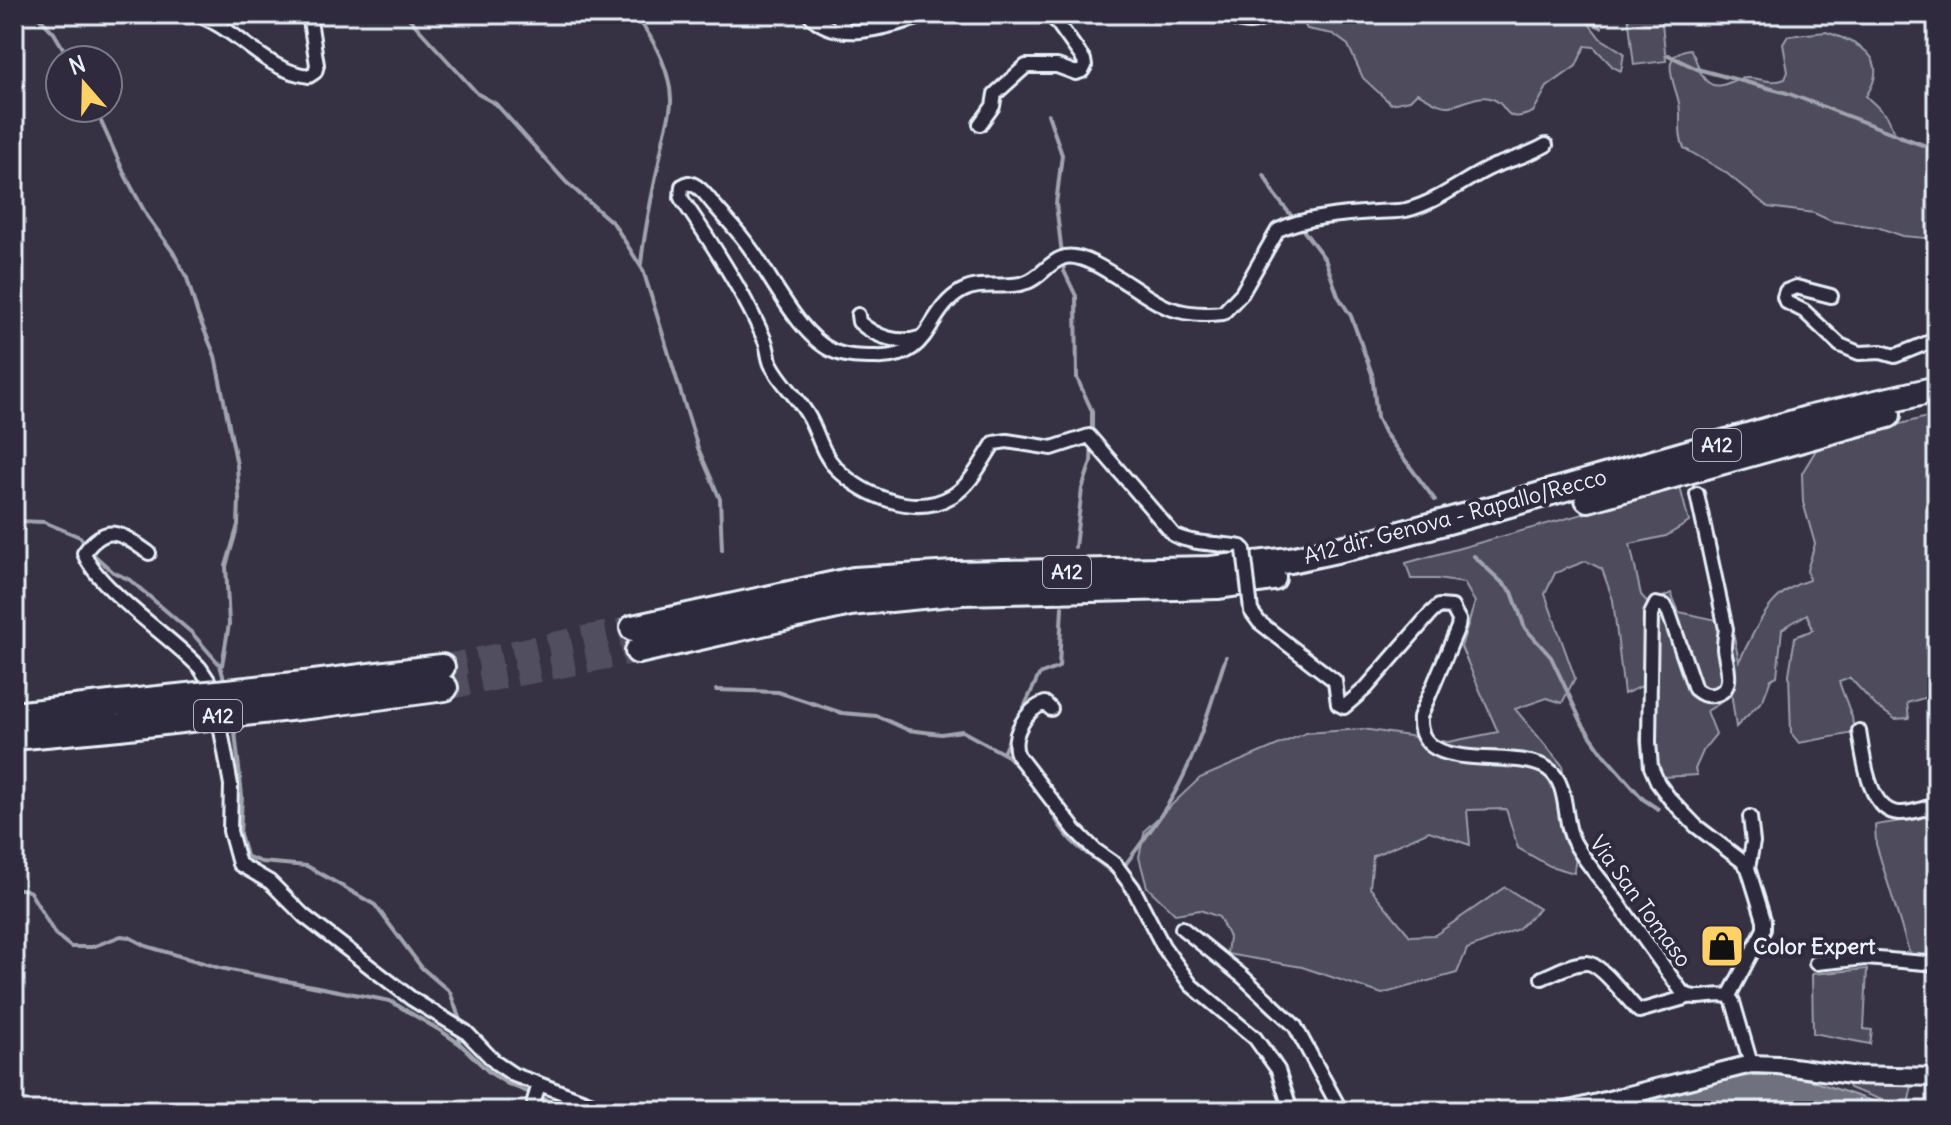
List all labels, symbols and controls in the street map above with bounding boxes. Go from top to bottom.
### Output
north arrow [44,44,124,124]
text: N [65,49,89,81]
road number: A12 [1693,429,1741,461]
street label: A12 dir. Genova - Rapallo/Recco [1300,462,1610,570]
road number: A12 [1043,556,1091,588]
road number: A12 [194,700,242,732]
street label: Via San Tomaso [1584,830,1698,972]
shop icon: Color Expert [1698,922,1746,970]
place label: Color Expert [1753,932,1876,960]

